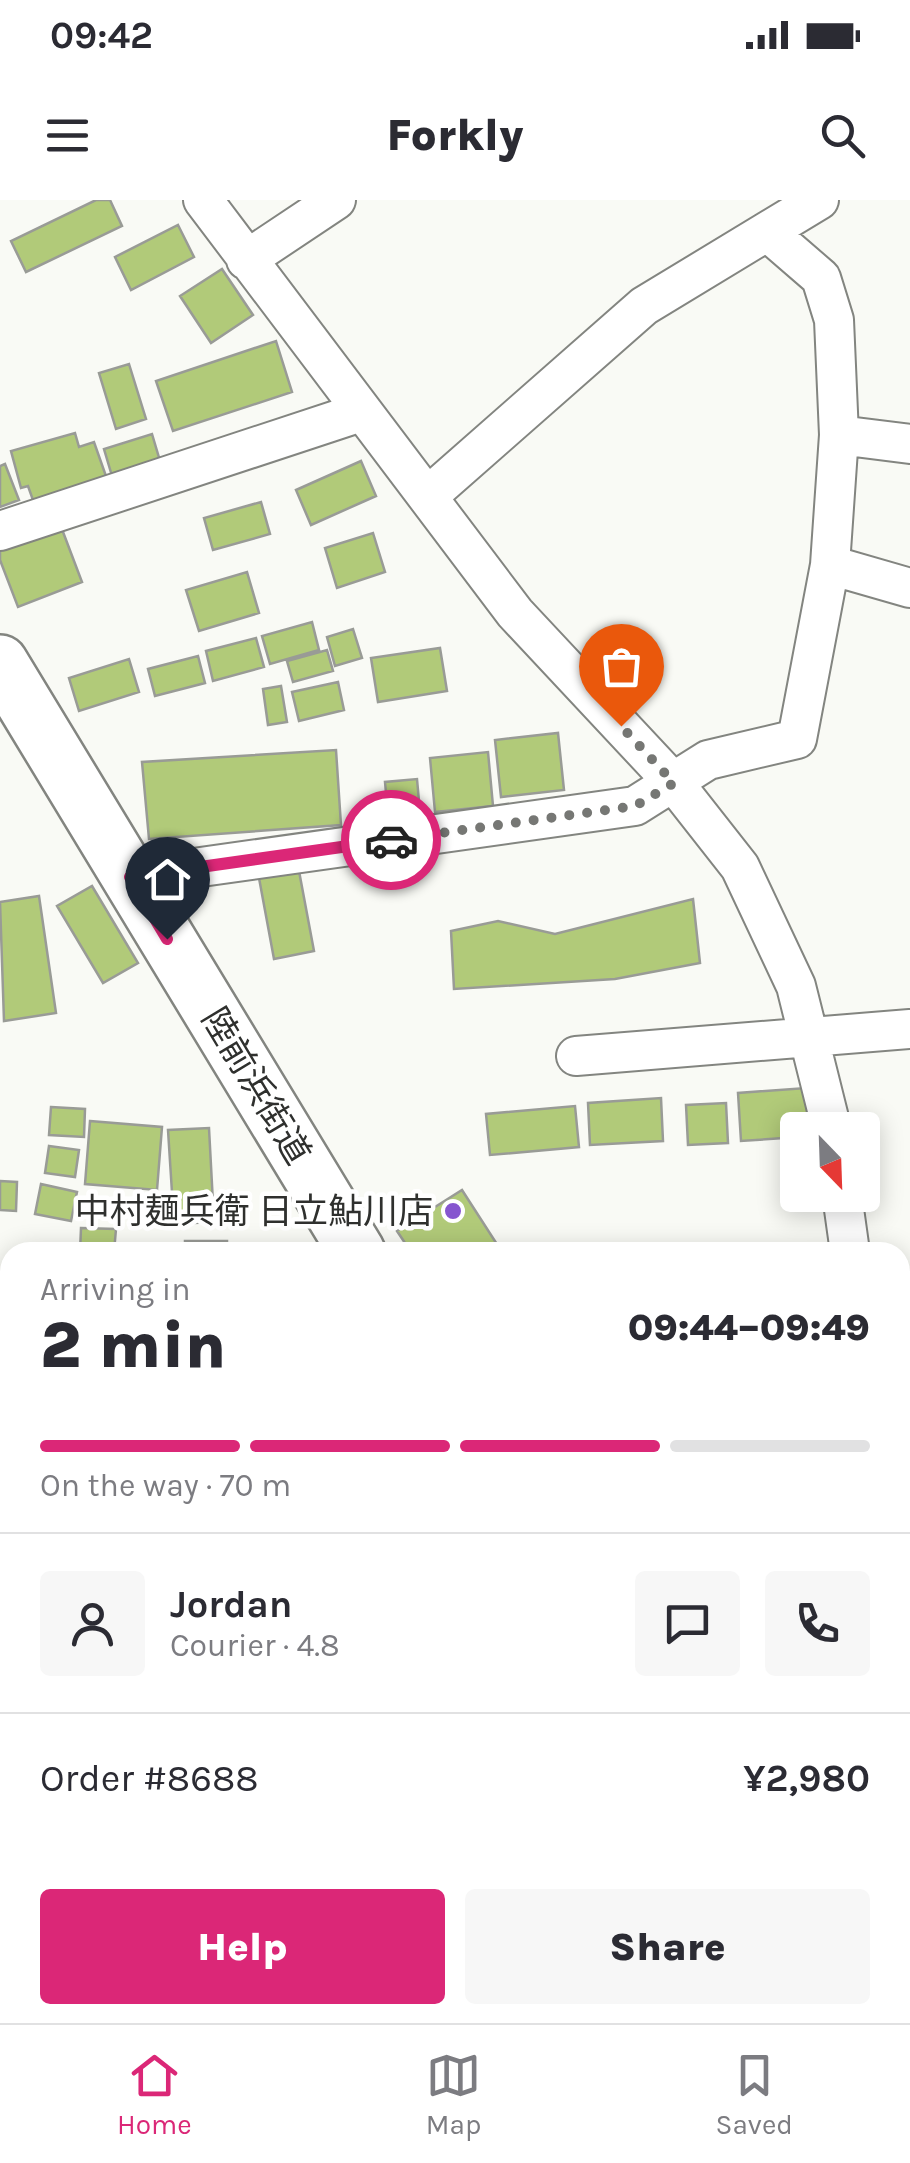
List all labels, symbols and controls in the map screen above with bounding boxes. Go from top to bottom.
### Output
text: 09:42 [50,13,153,58]
icon: menu [40,108,95,163]
icon: search [815,108,870,163]
text: Forkly [387,109,523,161]
pin [579,624,664,727]
icon: bag [594,639,649,694]
courier [341,790,441,890]
icon: car [364,813,419,868]
pin [125,837,210,940]
icon: home [140,852,195,907]
street label: 陸前浜街道 [193,1000,319,1172]
north arrow [780,1112,880,1212]
map controls [780,1112,880,1212]
place label: 中村麺兵衛 日立鮎川店 [75,1191,433,1232]
marker: 中村麺兵衛 日立鮎川店 [442,1200,464,1222]
text: Arriving in [40,1271,191,1308]
text: 09:44–09:49 [628,1305,870,1350]
text: 2 min [40,1307,226,1383]
text: On the way · 70 m [40,1467,291,1504]
button: person [40,1571,145,1676]
button: chat [635,1571,740,1676]
button: phone [765,1571,870,1676]
text: Jordan [170,1582,293,1627]
text: Courier · 4.8 [170,1627,340,1664]
text: Order #8688 [40,1756,259,1801]
text: ¥2,980 [743,1756,870,1801]
button: Help [40,1889,445,2004]
button: Share [465,1889,870,2004]
tab: Home [117,2048,192,2141]
tab: Map [426,2048,481,2141]
tab: Saved [716,2048,793,2141]

